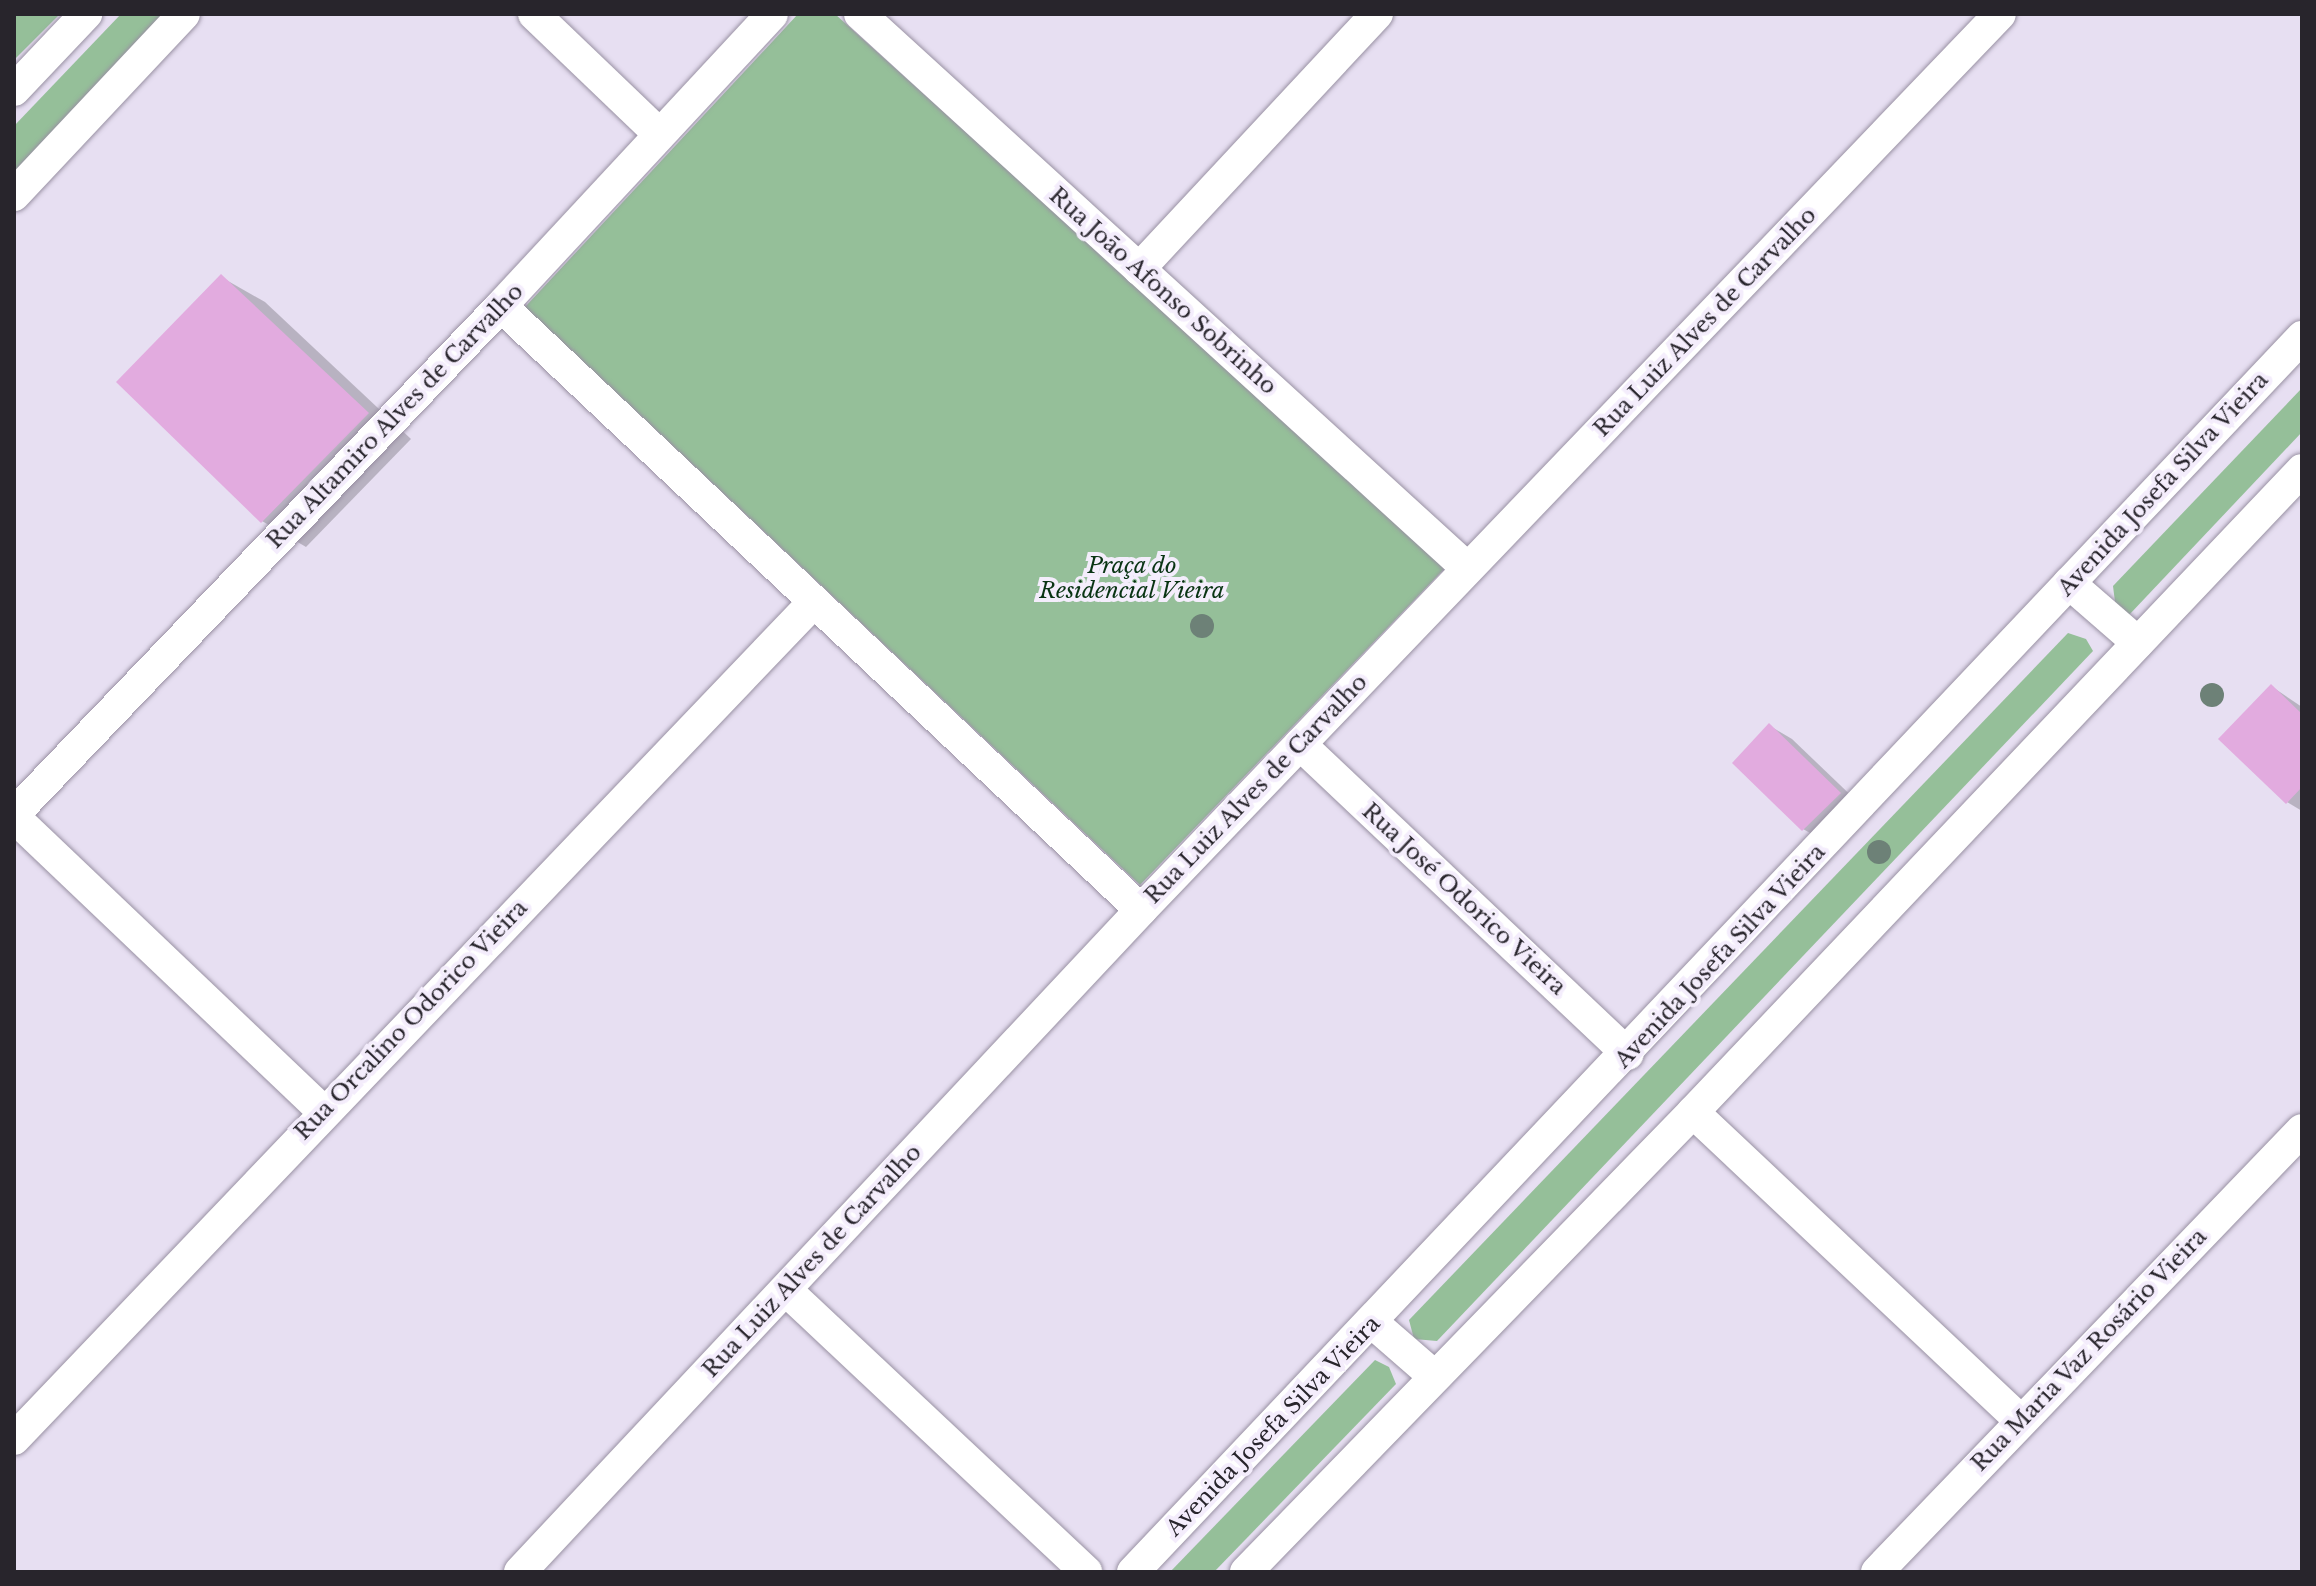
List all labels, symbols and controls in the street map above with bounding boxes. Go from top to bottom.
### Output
street label: Rua João Afonso Sobrinho [1044,182,1282,400]
street label: Rua Luiz Alves de Carvalho [1588,202,1822,442]
street label: Rua Altamiro Alves de Carvalho [261,278,529,554]
street label: Avenida Josefa Silva Vieira [2052,366,2274,602]
park label: Praça do Residencial Vieira [1039,552,1225,604]
street label: Rua Luiz Alves de Carvalho [1139,669,1373,909]
street label: Rua José Odorico Vieira [1356,797,1572,1001]
street label: Avenida Josefa Silva Vieira [1609,838,1831,1074]
street label: Rua Orcalino Odorico Vieira [289,894,533,1146]
street label: Rua Luiz Alves de Carvalho [697,1139,927,1383]
street label: Rua Maria Vaz Rosário Vieira [1965,1223,2213,1477]
street label: Avenida Josefa Silva Vieira [1160,1310,1386,1542]

